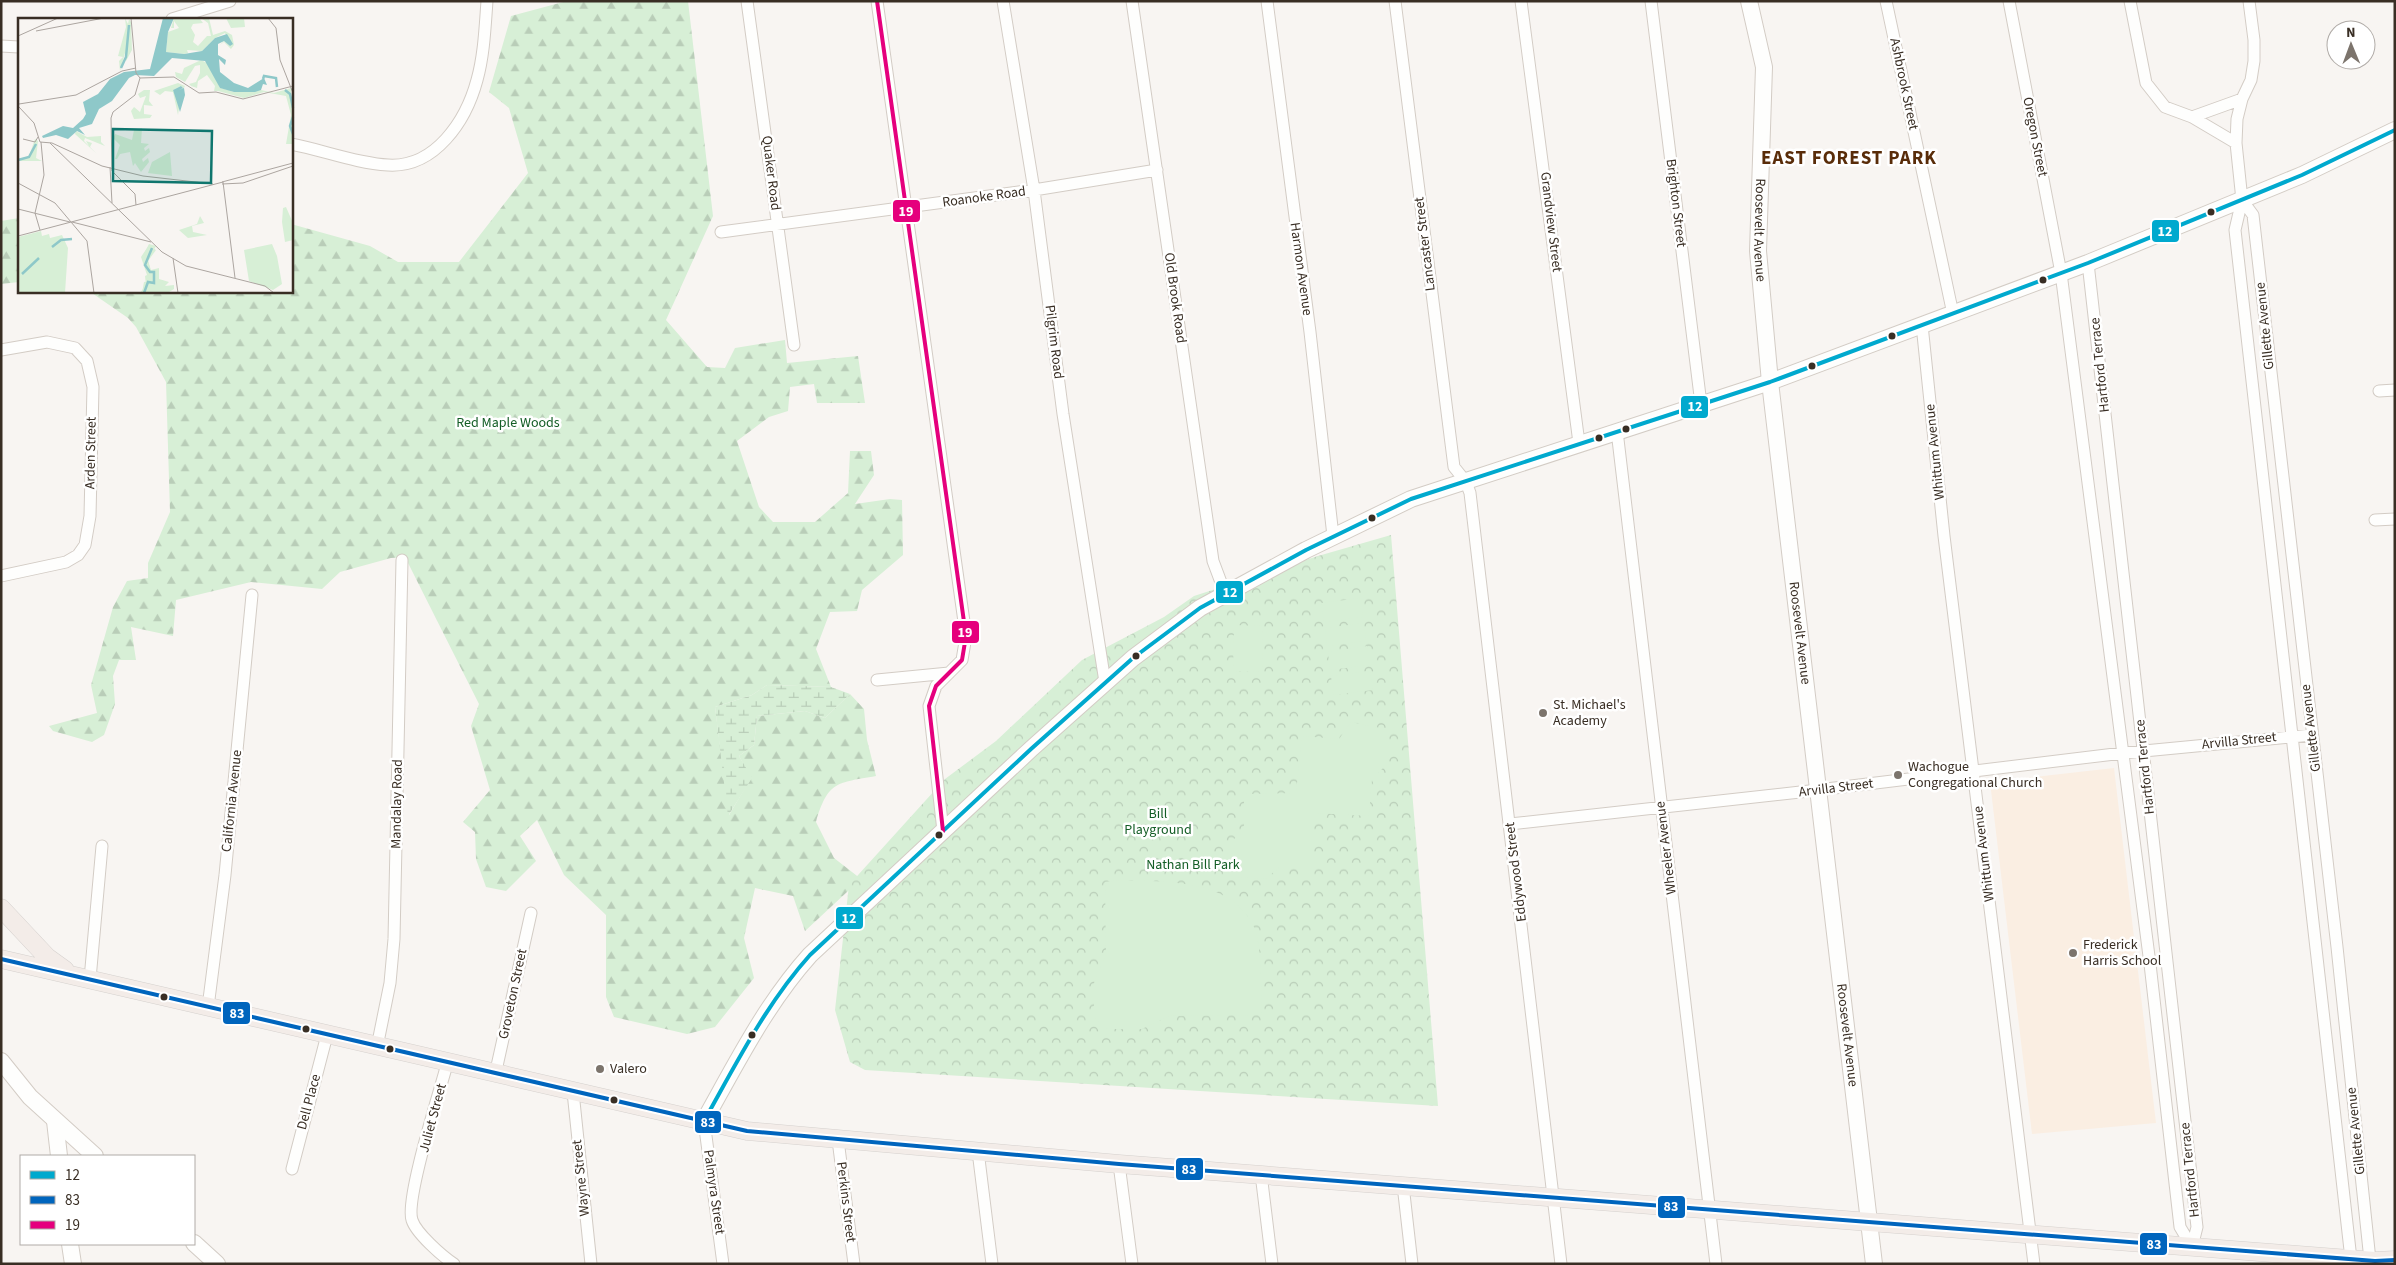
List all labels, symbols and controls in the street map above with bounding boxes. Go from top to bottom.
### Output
inset map [18,18,292,292]
north arrow [2326,20,2376,70]
text: N [2346,23,2356,43]
street label: Ashbrook Street [1884,36,1924,132]
street label: Oregon Street [2017,95,2053,179]
street label: Quaker Road [756,134,786,212]
district label: EAST FOREST PARK [1761,145,1937,172]
street label: Brighton Street [1661,158,1691,249]
street label: Grandview Street [1535,171,1567,273]
street label: Roosevelt Avenue [1748,178,1771,283]
street label: Roanoke Road [941,181,1027,213]
street label: Lancaster Street [1409,196,1441,292]
line badge: 19 [892,199,921,223]
text: 19 [899,202,913,222]
unlabelled marker [2206,207,2216,217]
line badge: 12 [2151,219,2180,243]
street label: Harmon Avenue [1285,221,1317,317]
text: 12 [2158,222,2172,242]
street label: Old Brook Road [1159,251,1191,345]
unlabelled marker [2038,275,2048,285]
street label: Gillette Avenue [2250,281,2280,371]
street label: Pilgrim Road [1040,304,1068,380]
street label: Hartford Terrace [2085,316,2115,414]
unlabelled marker [1887,331,1897,341]
unlabelled marker [1807,361,1817,371]
line badge: 12 [1680,395,1709,419]
text: 12 [1688,397,1702,417]
street label: Whittum Avenue [1920,403,1950,501]
park label: Red Maple Woods [456,413,560,433]
street label: Arden Street [80,416,102,489]
unlabelled marker [1621,424,1631,434]
unlabelled marker [1594,433,1604,443]
unlabelled marker [1367,513,1377,523]
line badge: 12 [1215,580,1244,604]
street label: Roosevelt Avenue [1784,580,1816,686]
text: 12 [1223,583,1237,603]
line badge: 19 [951,620,980,644]
text: 19 [958,623,972,643]
unlabelled marker [1131,651,1141,661]
street label: Gillette Avenue [2296,683,2326,773]
place label: St. Michael's Academy [1553,695,1626,731]
marker: St. Michael's Academy [1537,707,1549,719]
street label: Hartford Terrace [2130,718,2160,816]
street label: Arvilla Street [2201,727,2278,755]
street label: California Avenue [217,749,247,853]
place label: Wachogue Congregational Church [1908,757,2042,793]
street label: Mandalay Road [386,759,408,849]
marker: Wachogue Congregational Church [1892,769,1904,781]
street label: Arvilla Street [1798,773,1875,802]
street label: Wheeler Avenue [1650,800,1682,896]
park label: Bill Playground [1124,804,1192,840]
street label: Whittum Avenue [1968,805,2000,903]
street label: Eddywood Street [1500,821,1532,923]
unlabelled marker [934,830,944,840]
park label: Nathan Bill Park [1146,855,1240,875]
line badge: 12 [835,906,864,930]
text: 12 [842,909,856,929]
place label: Frederick Harris School [2083,935,2162,971]
street label: Groveton Street [494,947,532,1041]
marker: Frederick Harris School [2067,947,2079,959]
street label: Roosevelt Avenue [1831,982,1863,1088]
unlabelled marker [159,992,169,1002]
line badge: 83 [222,1001,251,1025]
text: 83 [230,1004,244,1024]
unlabelled marker [301,1024,311,1034]
unlabelled marker [747,1030,757,1040]
unlabelled marker [385,1044,395,1054]
place label: Valero [610,1059,647,1079]
marker: Valero [594,1063,606,1075]
street label: Dell Place [292,1072,326,1132]
street label: Juliet Street [414,1081,452,1155]
street label: Gillette Avenue [2341,1086,2371,1176]
unlabelled marker [609,1095,619,1105]
line badge: 83 [694,1110,722,1134]
text: 83 [701,1113,715,1133]
street label: Hartford Terrace [2175,1121,2205,1219]
street label: Wayne Street [567,1138,595,1217]
street label: Palmyra Street [698,1148,730,1236]
legend [20,1155,195,1245]
line badge: 83 [1175,1157,1204,1181]
street label: Perkins Street [831,1160,861,1244]
text: 83 [1182,1160,1196,1180]
text: 12 [65,1165,80,1186]
text: 83 [65,1190,80,1211]
line badge: 83 [1657,1195,1686,1219]
text: 83 [1664,1197,1678,1217]
text: 19 [65,1215,80,1236]
line badge: 83 [2139,1232,2168,1256]
text: 83 [2147,1235,2161,1255]

